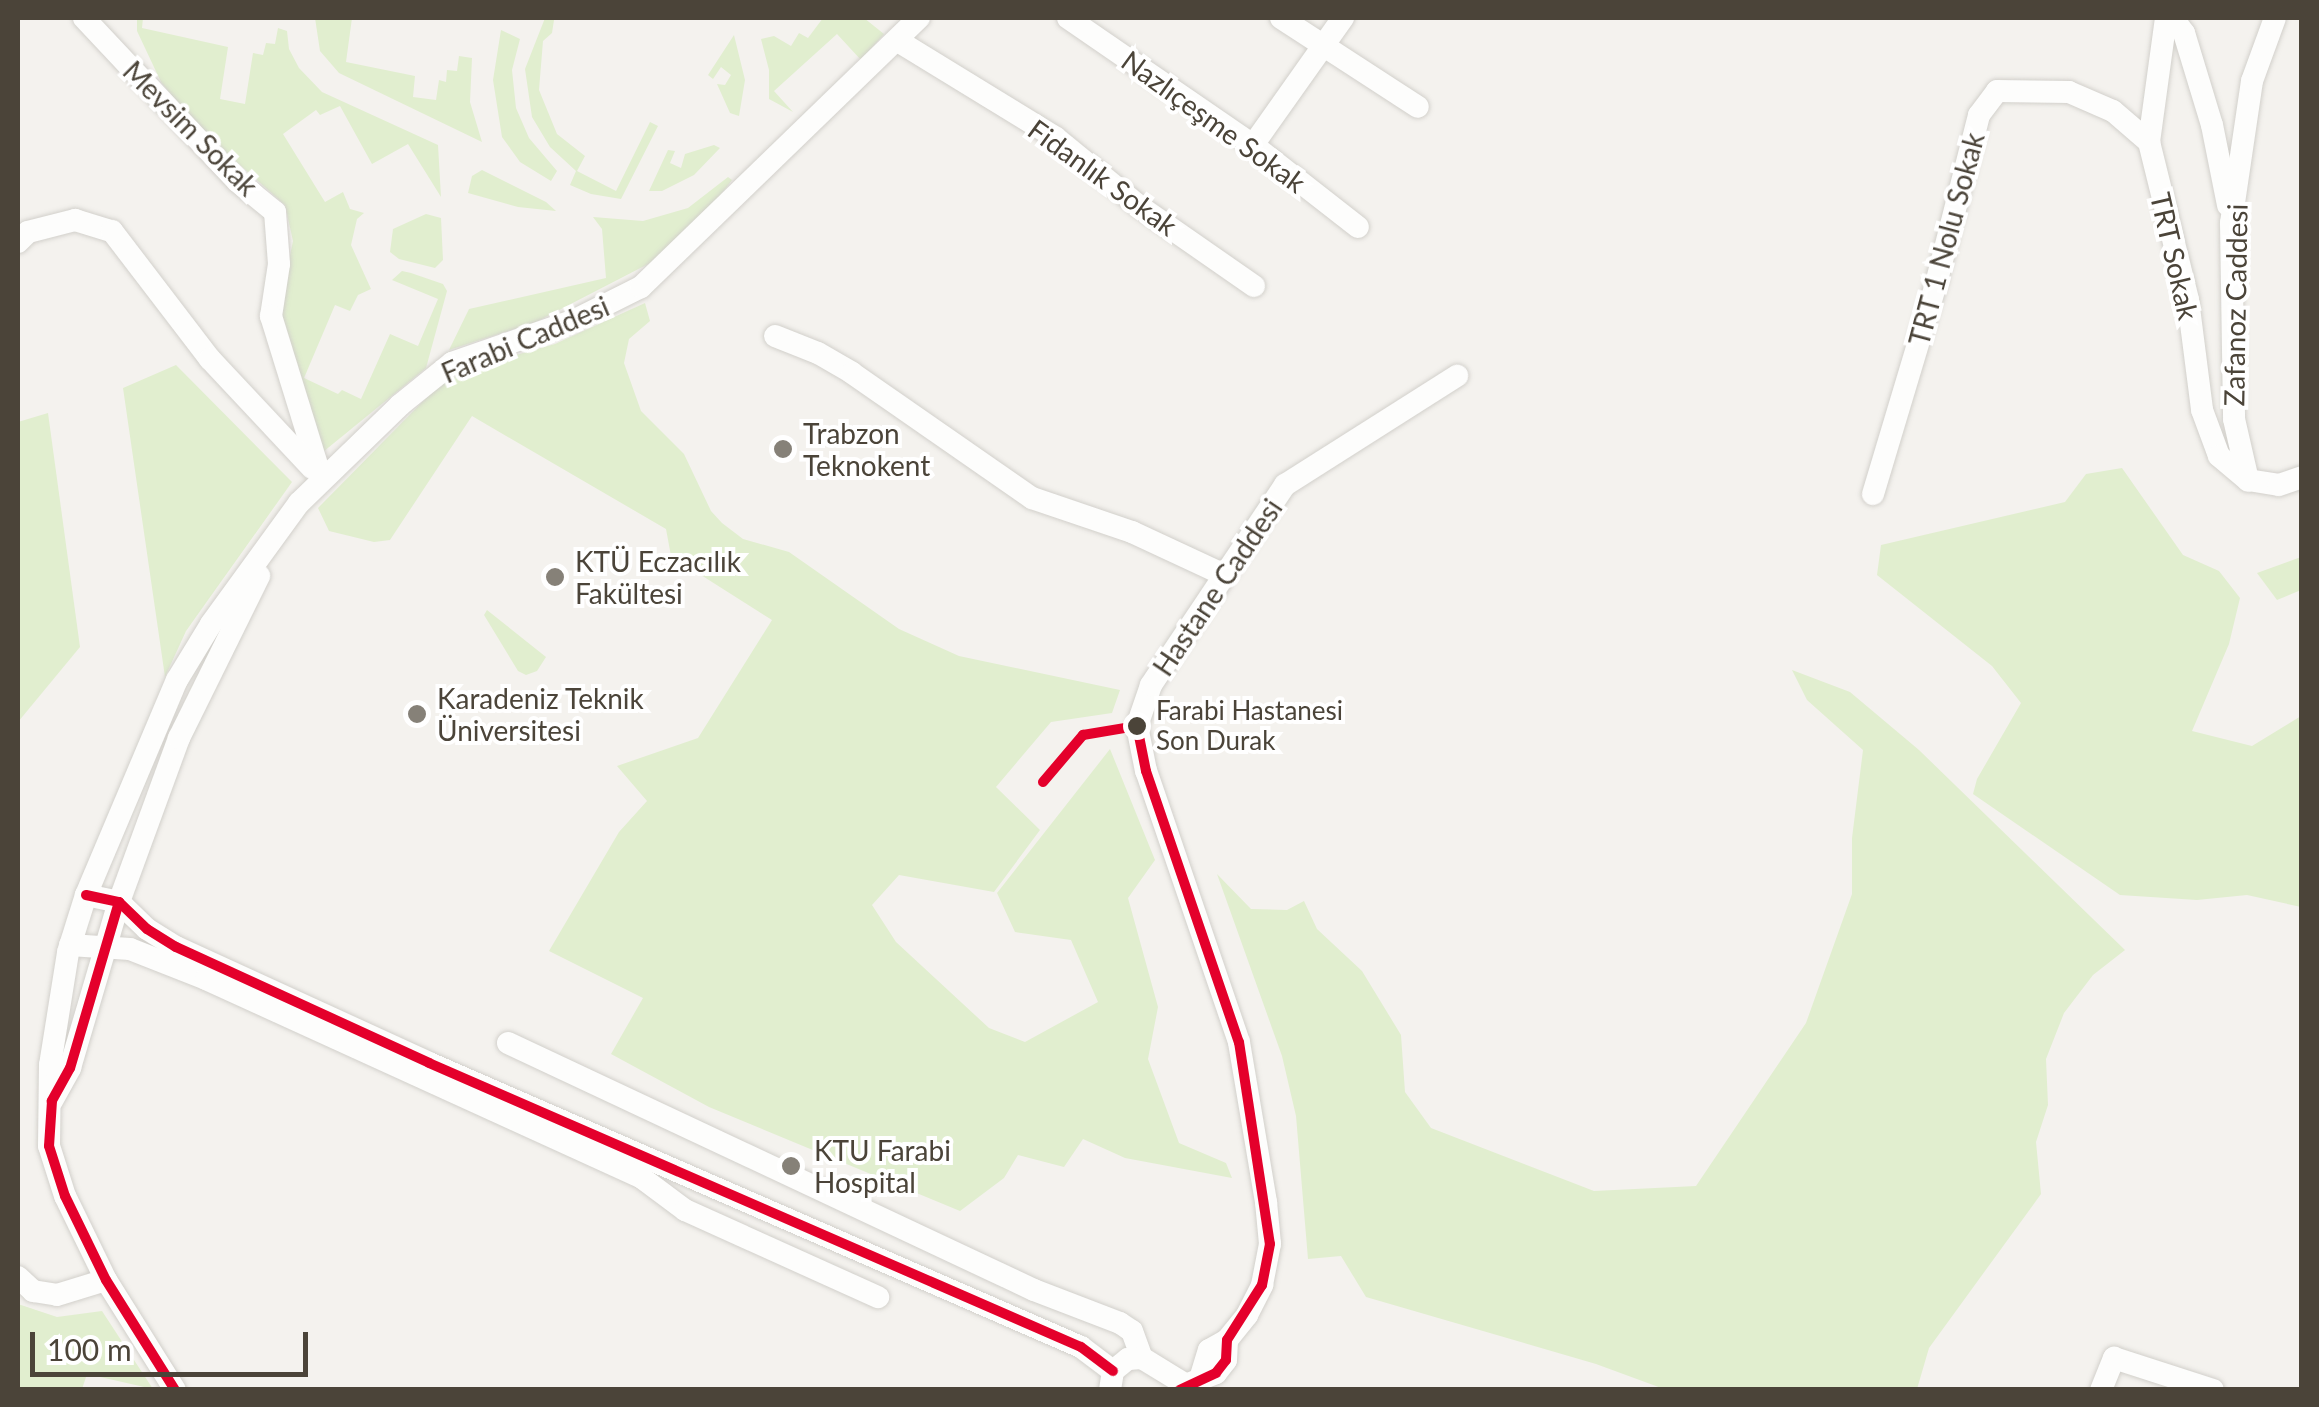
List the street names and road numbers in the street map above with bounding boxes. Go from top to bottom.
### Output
street label: Nazlıçeşme Sokak [1115,43,1313,199]
street label: Mevsim Sokak [117,54,265,202]
street label: Fidanlık Sokak [1022,112,1184,242]
street label: TRT 1 Nolu Sokak [1901,128,1991,350]
street label: TRT Sokak [2144,189,2206,323]
street label: Zafanoz Caddesi [2216,203,2254,407]
street label: Farabi Caddesi [436,289,614,389]
street label: Hastane Caddesi [1145,492,1289,682]

